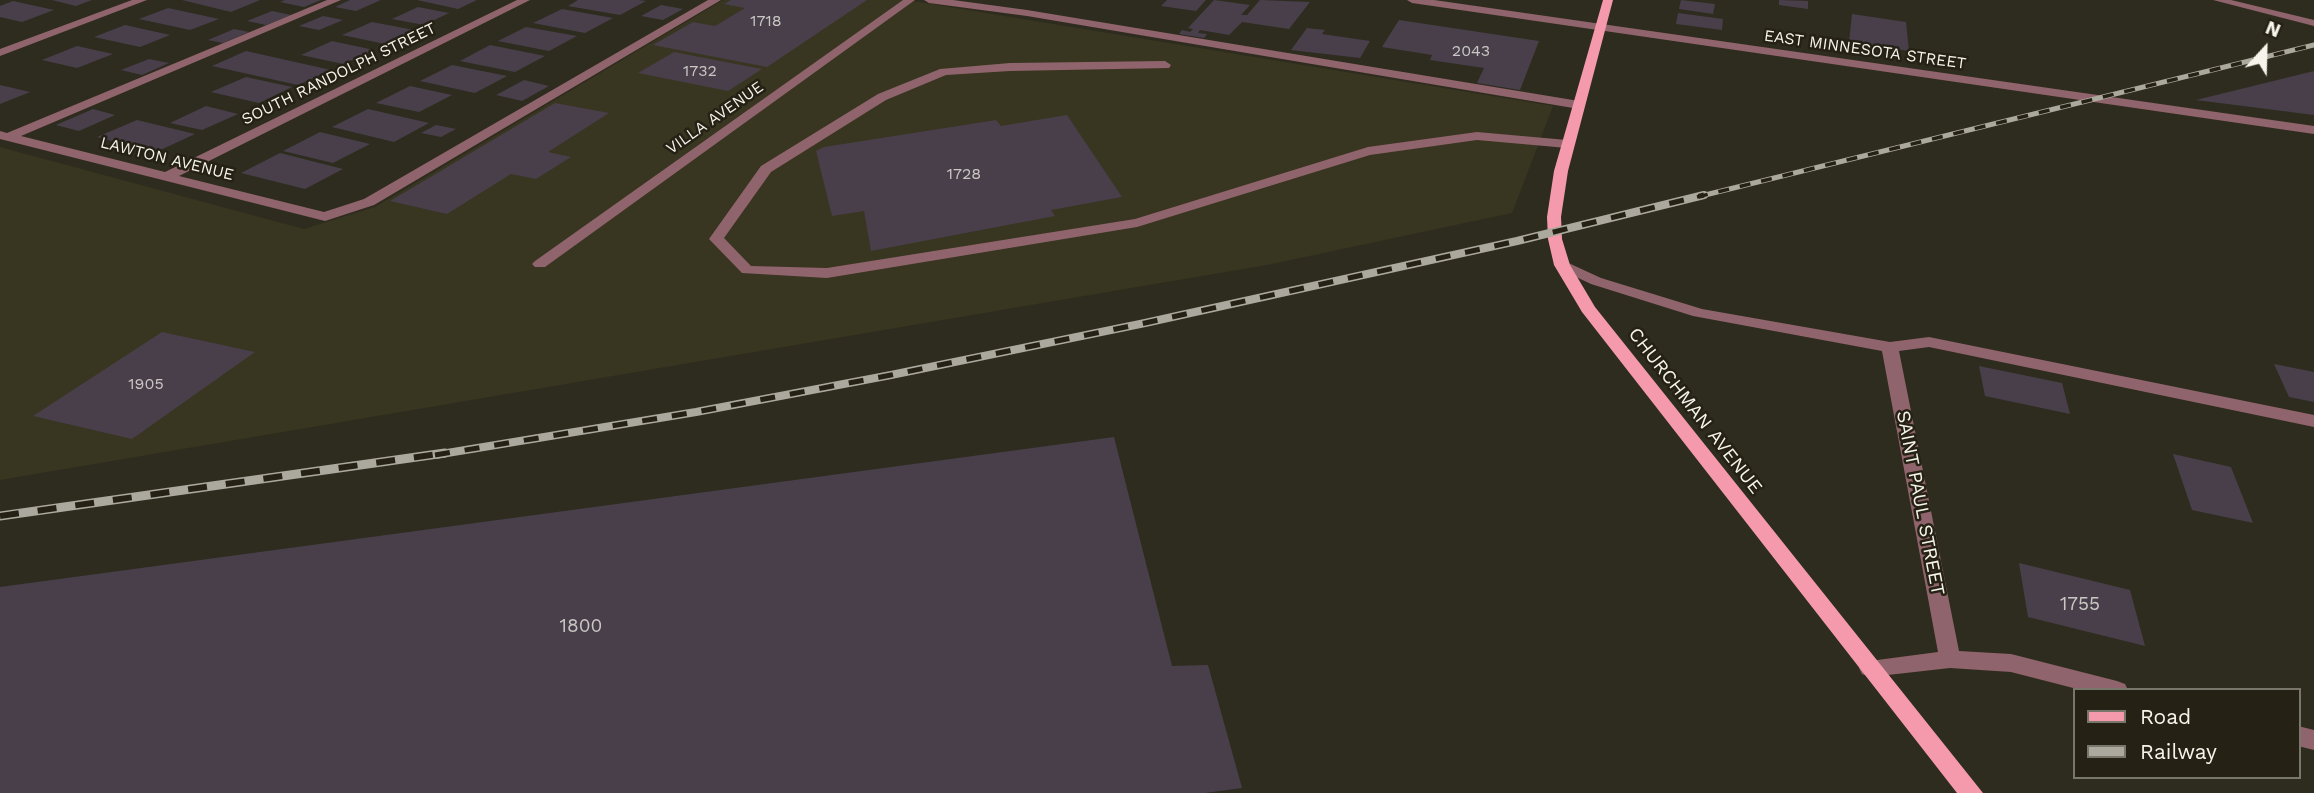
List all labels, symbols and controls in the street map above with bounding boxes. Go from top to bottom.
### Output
house number: 1718 [750,11,782,31]
north arrow [2230,14,2300,84]
text: N [2262,16,2284,42]
street label: SOUTH RANDOLPH STREET [239,19,439,129]
street label: EAST MINNESOTA STREET [1763,26,1967,74]
house number: 2043 [1452,41,1490,61]
house number: 1732 [683,61,717,81]
street label: VILLA AVENUE [663,78,767,158]
street label: LAWTON AVENUE [98,133,236,185]
house number: 1728 [947,164,981,184]
street label: CHURCHMAN AVENUE [1623,323,1767,499]
house number: 1905 [128,374,164,394]
street label: SAINT PAUL STREET [1891,409,1949,597]
house number: 1755 [2060,593,2100,615]
house number: 1800 [560,615,602,637]
legend [2072,688,2300,779]
text: Road [2140,704,2191,729]
text: Railway [2140,739,2217,764]

